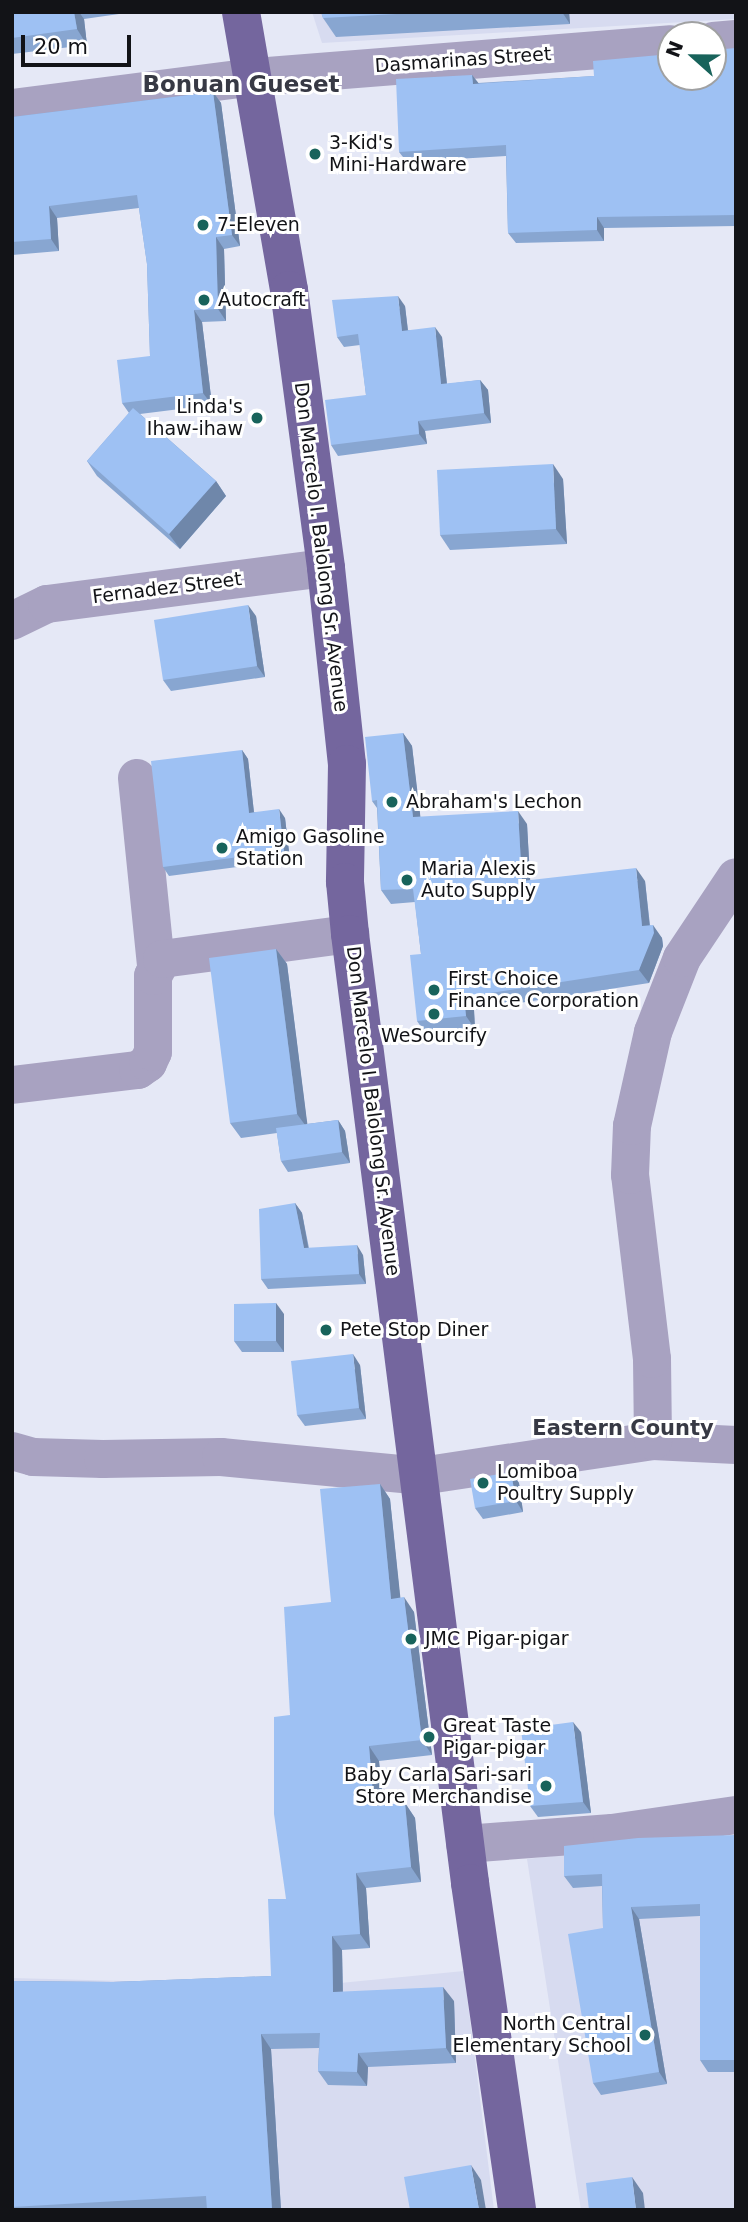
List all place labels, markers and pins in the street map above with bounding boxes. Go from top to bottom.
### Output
place label: 3-Kid's Mini-Hardware [329,132,467,176]
marker: 3-Kid's Mini-Hardware [307,146,323,162]
place label: 7-Eleven [217,214,300,236]
marker: 7-Eleven [195,217,211,233]
place label: Autocraft [218,289,306,311]
marker: Autocraft [196,292,212,308]
place label: Linda's Ihaw-ihaw [147,396,243,440]
marker: Linda's Ihaw-ihaw [249,410,265,426]
place label: Abraham's Lechon [406,791,582,813]
marker: Abraham's Lechon [384,794,400,810]
place label: Amigo Gasoline Station [236,826,385,870]
marker: Amigo Gasoline Station [214,840,230,856]
place label: Maria Alexis Auto Supply [421,858,536,902]
marker: Maria Alexis Auto Supply [399,872,415,888]
place label: First Choice Finance Corporation [448,968,639,1012]
marker: First Choice Finance Corporation [426,982,442,998]
marker: WeSourcify [426,1006,442,1022]
place label: WeSourcify [381,1025,487,1047]
place label: Pete Stop Diner [340,1319,488,1341]
marker: Pete Stop Diner [318,1322,334,1338]
place label: Lomiboa Poultry Supply [497,1461,634,1505]
marker: Lomiboa Poultry Supply [475,1475,491,1491]
place label: JMC Pigar-pigar [425,1628,569,1650]
marker: JMC Pigar-pigar [403,1631,419,1647]
place label: Great Taste Pigar-pigar [443,1715,551,1759]
marker: Great Taste Pigar-pigar [421,1729,437,1745]
place label: Baby Carla Sari-sari Store Merchandise [344,1764,532,1808]
marker: Baby Carla Sari-sari Store Merchandise [538,1778,554,1794]
place label: North Central Elementary School [453,2013,631,2057]
marker: North Central Elementary School [637,2027,653,2043]

